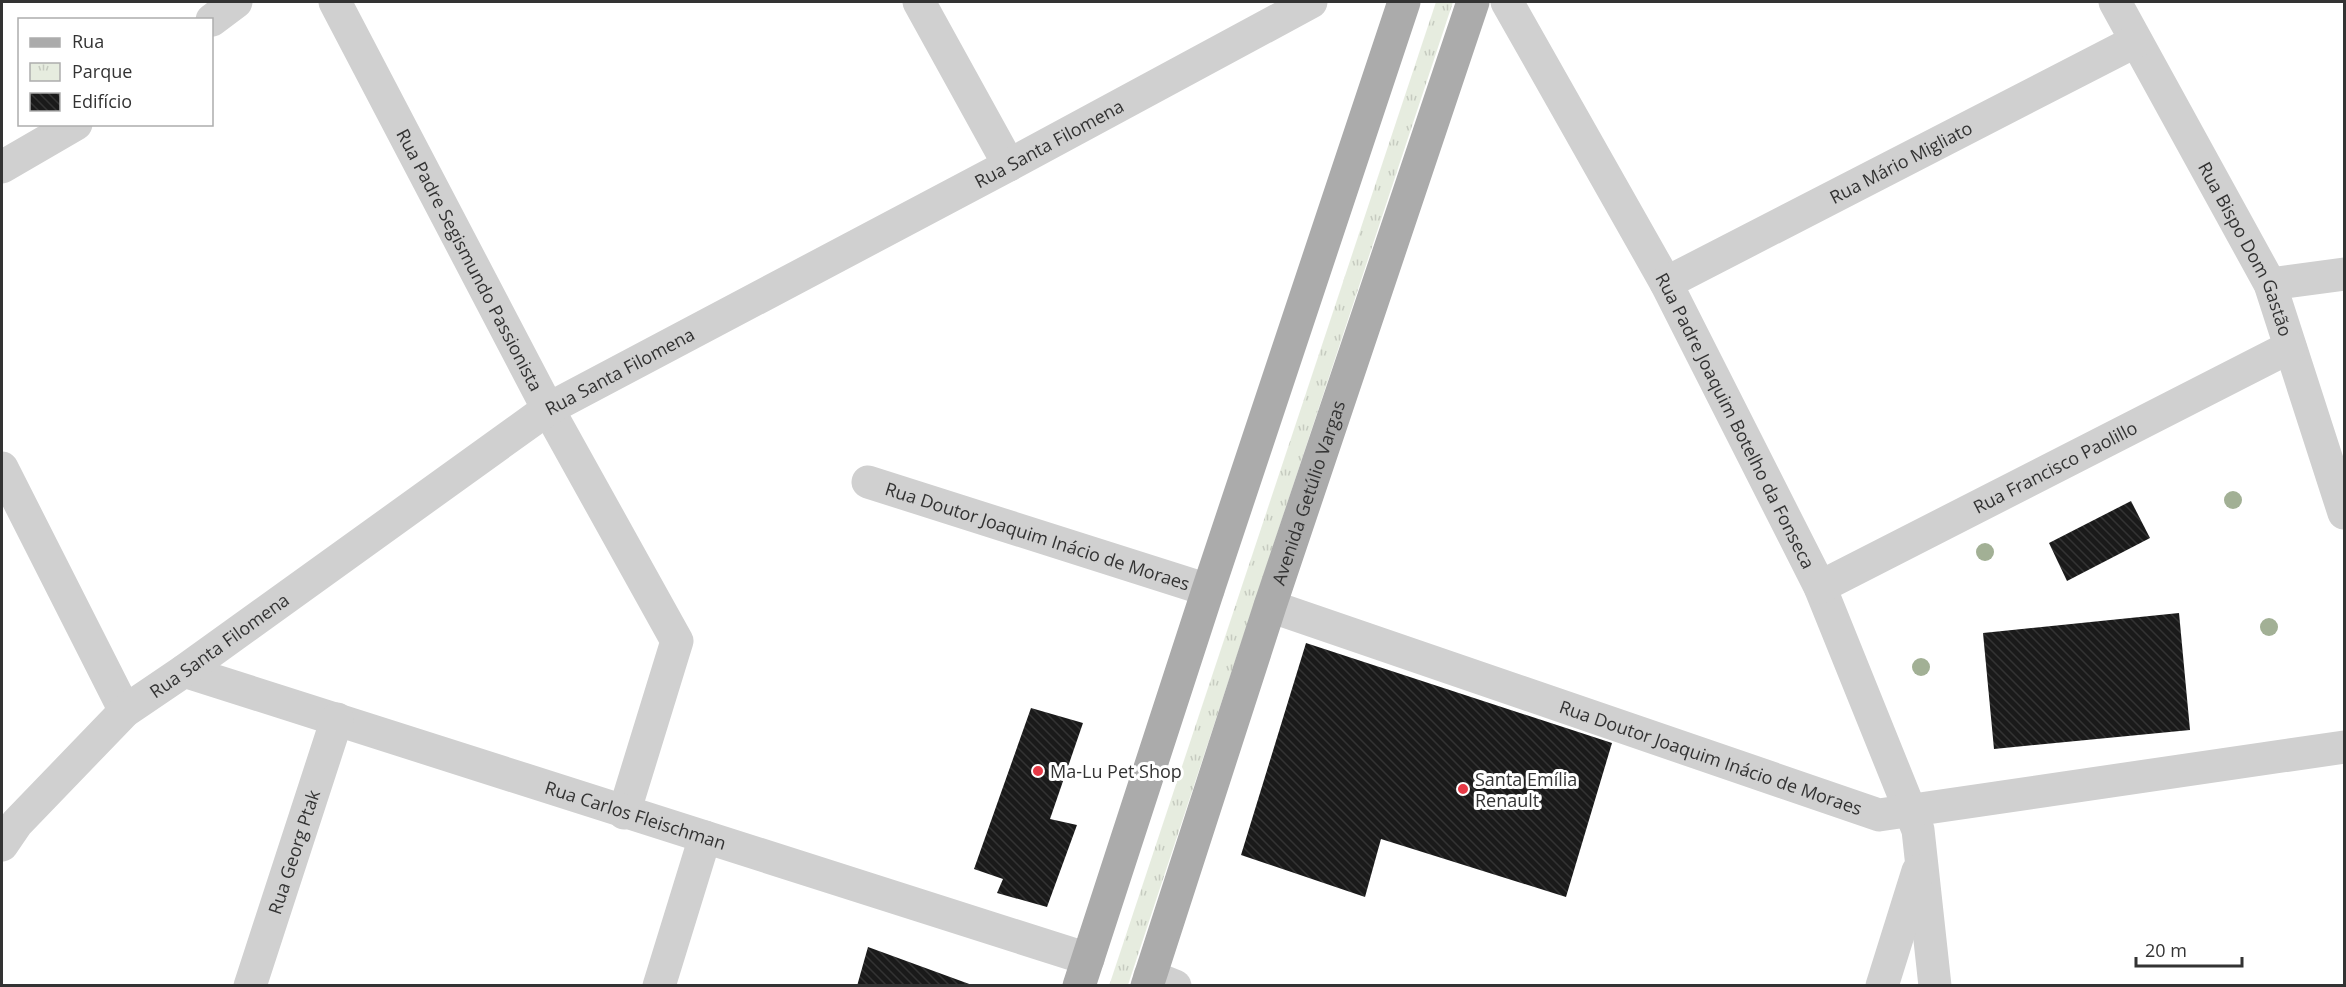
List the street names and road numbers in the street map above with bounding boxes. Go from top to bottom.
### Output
street label: Rua Santa Filomena [970,93,1128,193]
street label: Rua Mário Migliato [1825,115,1976,209]
street label: Rua Padre Segismundo Passionista [391,124,549,395]
street label: Rua Bispo Dom Gastão [2193,157,2298,339]
street label: Rua Padre Joaquim Botelho da Fonseca [1650,268,1821,573]
street label: Rua Santa Filomena [541,322,699,421]
street label: Avenida Getúlio Vargas [1266,397,1350,588]
street label: Rua Francisco Paolillo [1969,415,2141,519]
street label: Rua Doutor Joaquim Inácio de Moraes [882,476,1193,596]
street label: Rua Santa Filomena [145,587,294,703]
street label: Rua Doutor Joaquim Inácio de Moraes [1556,694,1865,820]
street label: Rua Carlos Fleischman [542,775,729,855]
street label: Rua Georg Ptak [262,786,325,917]

